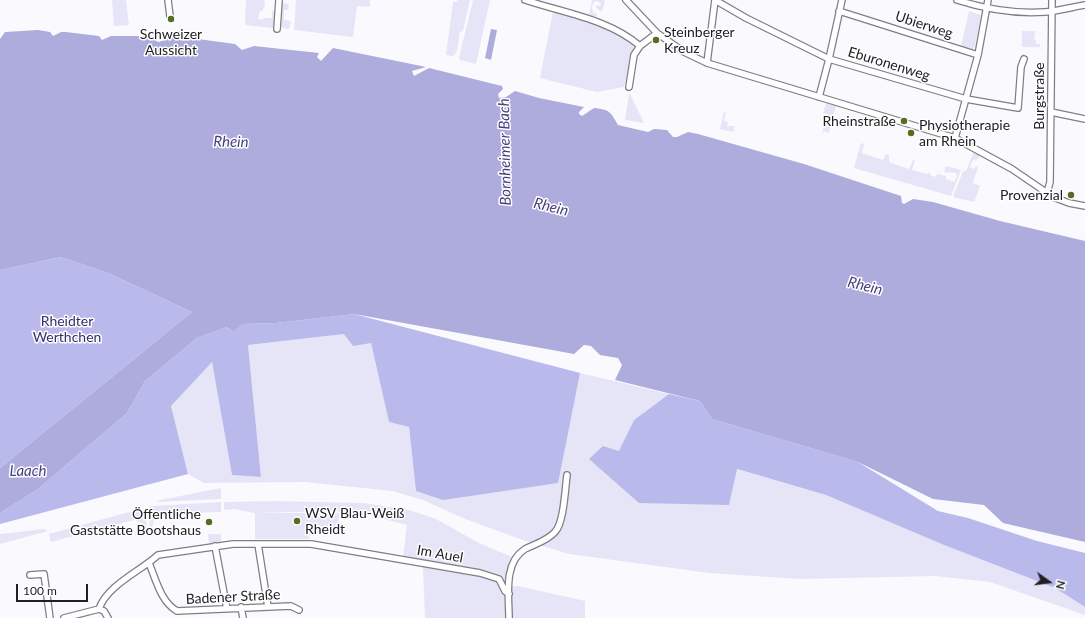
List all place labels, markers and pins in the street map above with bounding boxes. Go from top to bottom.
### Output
marker: Schweizer Aussicht [166,14,176,24]
place label: Steinberger Kreuz [664,24,735,56]
place label: Schweizer Aussicht [140,26,202,58]
marker: Steinberger Kreuz [651,35,661,45]
place label: Rheinstraße [822,113,896,129]
marker: Rheinstraße [899,116,909,126]
place label: Physiotherapie am Rhein [919,117,1010,150]
marker: Physiotherapie am Rhein [906,128,916,138]
place label: Provenzial [1000,187,1063,203]
marker: Provenzial [1066,190,1076,200]
place label: WSV Blau-Weiß Rheidt [305,505,404,538]
place label: Öffentliche Gaststätte Bootshaus [70,506,201,538]
marker: WSV Blau-Weiß Rheidt [292,516,302,526]
marker: Öffentliche Gaststätte Bootshaus [204,517,214,527]

